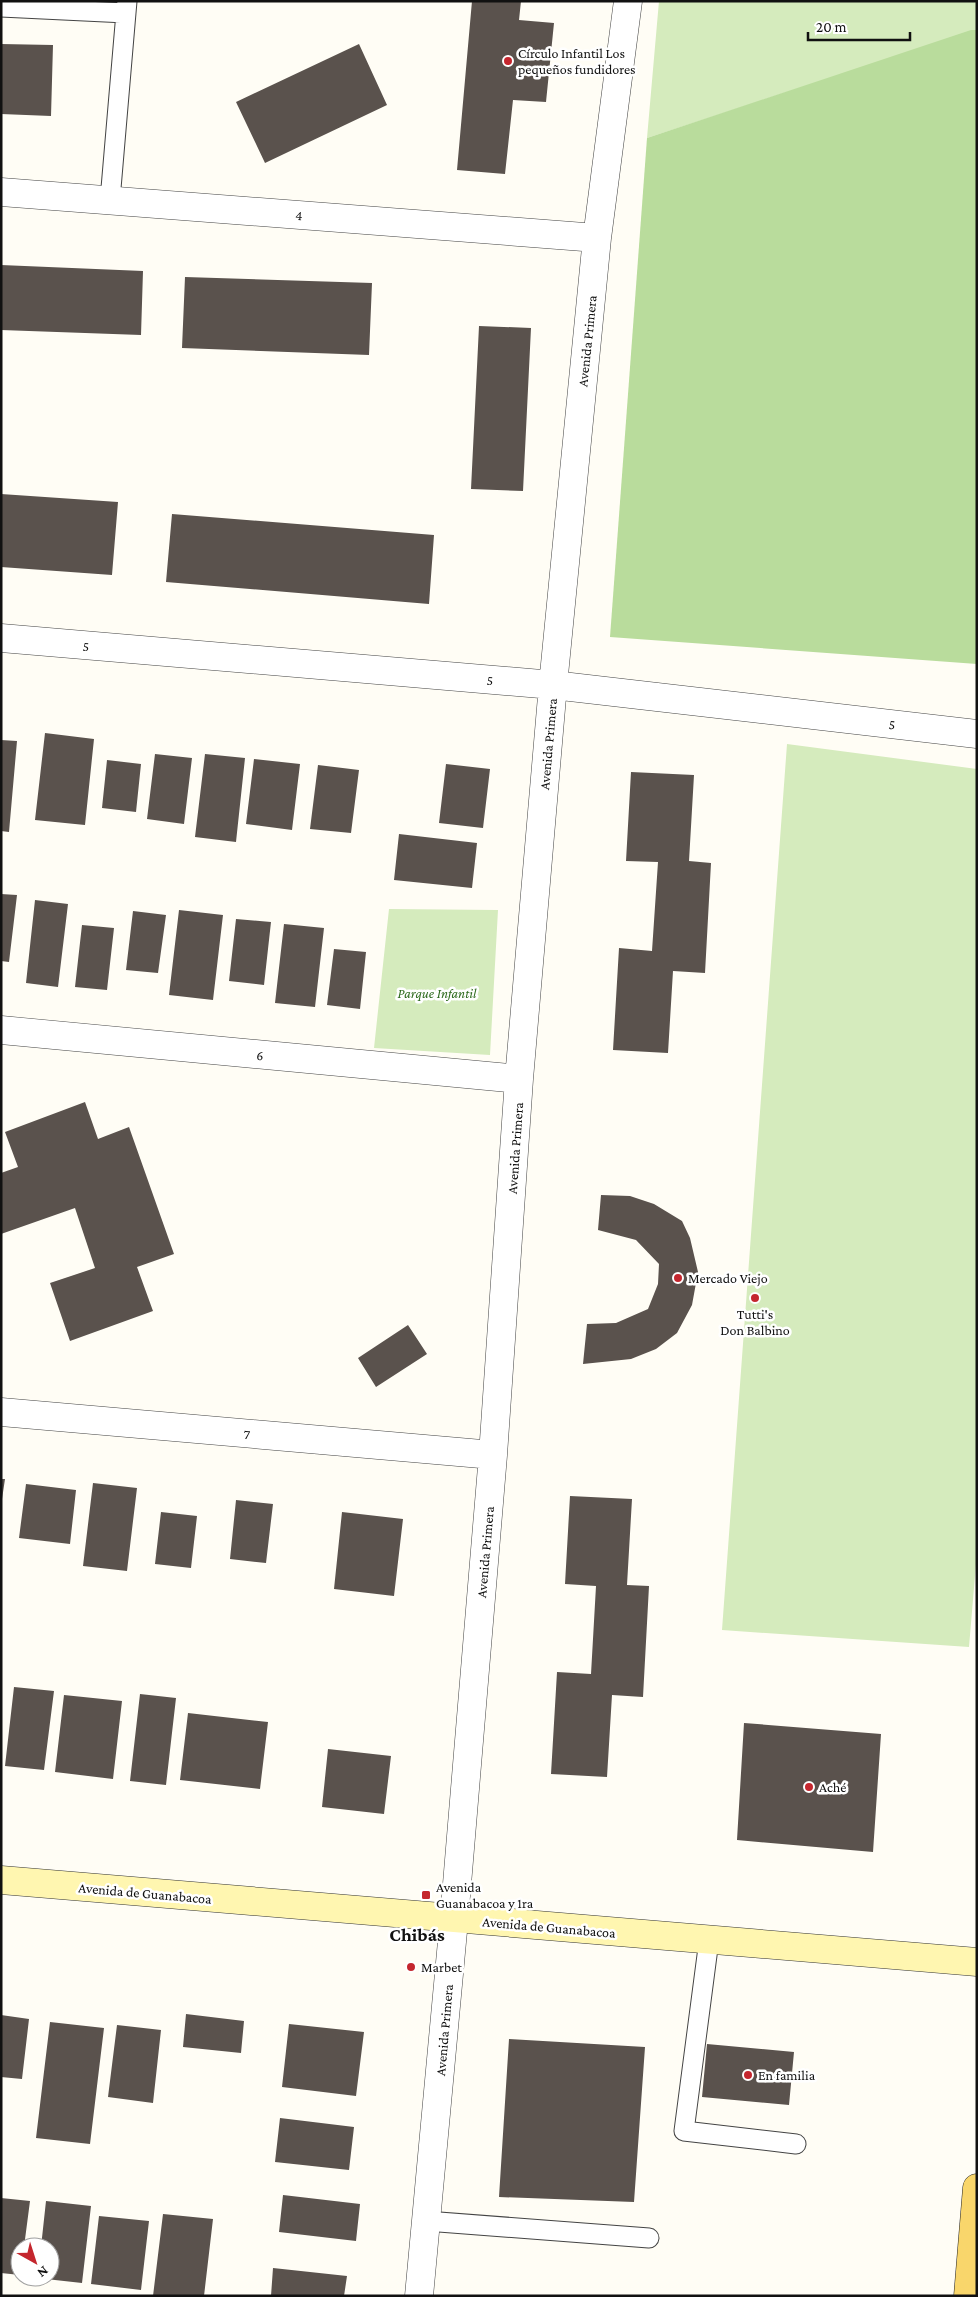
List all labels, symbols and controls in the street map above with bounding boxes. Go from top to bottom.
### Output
scale bar [808,10,910,42]
text: 20 m [816,19,847,35]
place label: Círculo Infantil Los pequeños fundidores [518,45,636,77]
marker: Círculo Infantil Los pequeños fundidores [502,55,514,67]
street label: 4 [295,207,303,223]
street label: Avenida Primera [574,294,600,388]
street label: 5 [82,638,90,654]
street label: 5 [486,672,494,688]
street label: Avenida Primera [536,697,560,791]
street label: 5 [888,716,896,732]
park label: Parque Infantil [398,985,477,1001]
street label: 6 [256,1047,264,1063]
street label: Avenida Primera [504,1101,526,1194]
place label: Mercado Viejo [688,1270,768,1287]
marker: Mercado Viejo [672,1272,684,1284]
marker: Tutti's Don Balbino [749,1292,761,1304]
place label: Tutti's Don Balbino [720,1306,790,1338]
street label: 7 [243,1426,251,1442]
street label: Avenida Primera [473,1505,497,1599]
place label: Aché [819,1779,846,1795]
marker: Aché [803,1781,815,1793]
street label: Avenida de Guanabacoa [78,1879,213,1907]
place label: Avenida Guanabacoa y 1ra [436,1879,534,1911]
marker: Avenida Guanabacoa y 1ra [420,1889,432,1901]
street label: Avenida de Guanabacoa [482,1913,617,1941]
district label: Chibás [389,1924,445,1945]
place label: Marbet [421,1959,462,1975]
marker: Marbet [405,1961,417,1973]
street label: Avenida Primera [432,1983,456,2077]
place label: En familia [758,2067,816,2083]
marker: En familia [742,2069,754,2081]
north arrow [10,2237,60,2287]
text: N [34,2263,52,2282]

